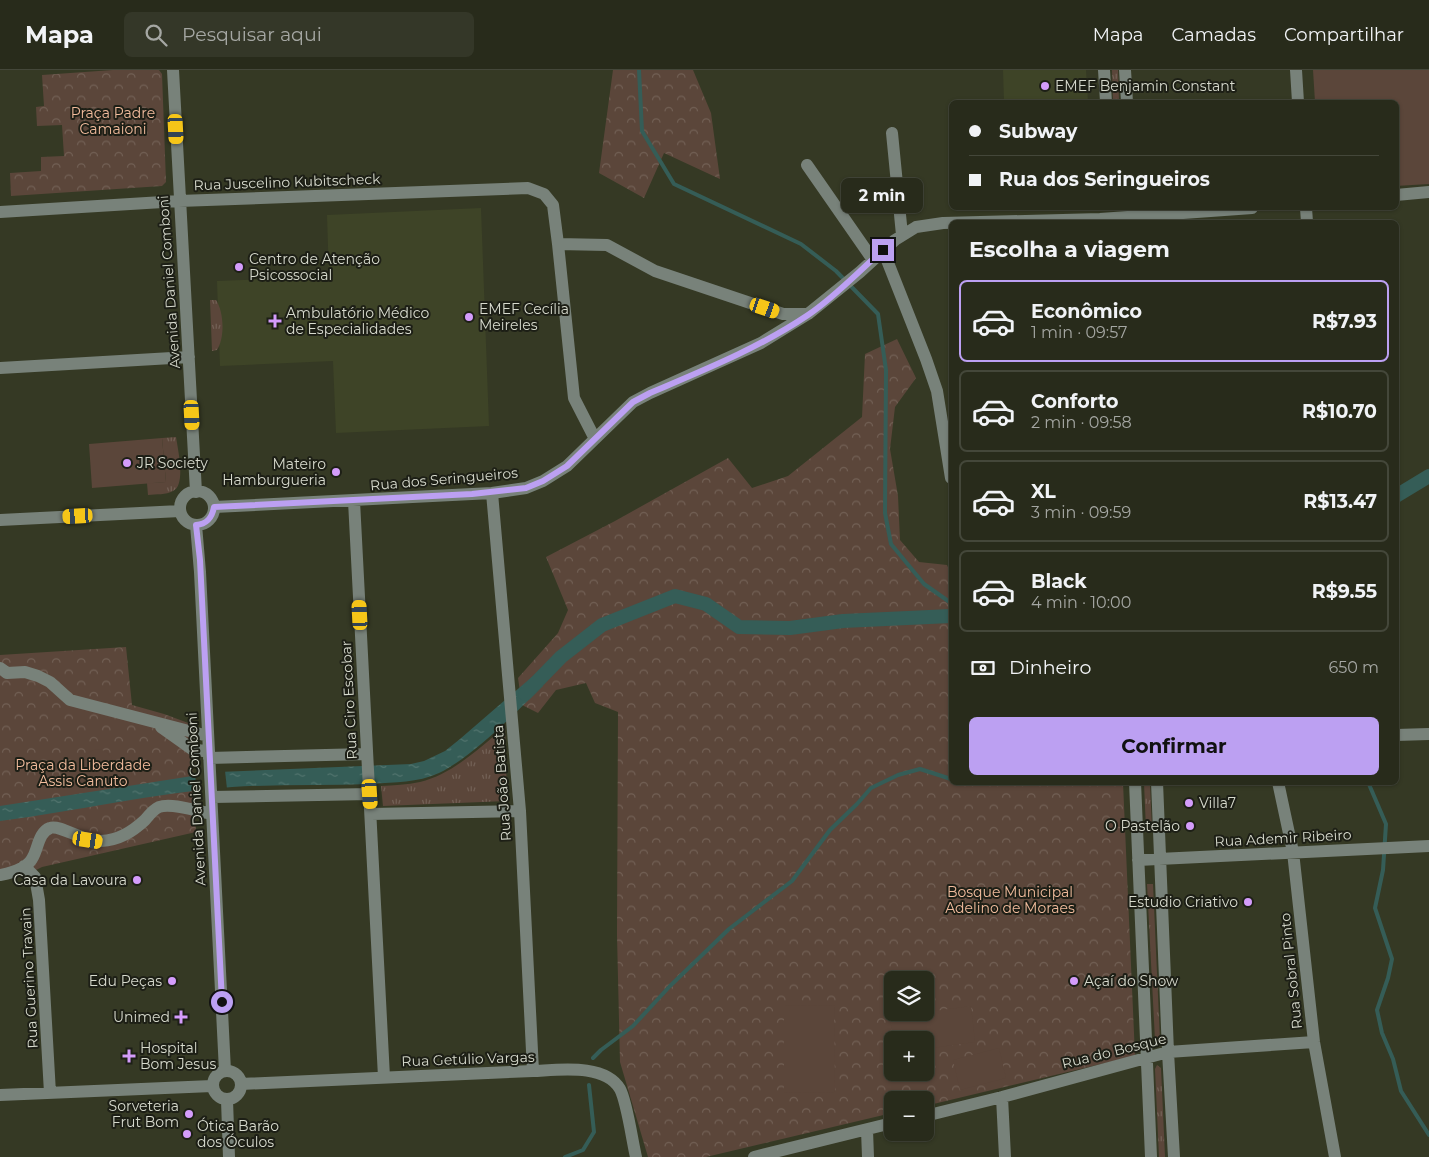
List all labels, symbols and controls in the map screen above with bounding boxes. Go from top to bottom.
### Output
search box [124,12,474,57]
text: Mapa [25,20,94,49]
icon: search [142,21,170,49]
text: Pesquisar aqui [182,23,322,46]
text: Mapa [1093,24,1143,46]
text: Camadas [1171,24,1256,46]
text: Compartilhar [1284,24,1404,46]
place label: EMEF Benjamin Constant [1055,77,1236,95]
marker: EMEF Benjamin Constant [1039,80,1051,92]
park label: Praça Padre Camaioni [71,104,155,138]
car [167,114,184,144]
text: Subway [999,120,1077,143]
text: Rua dos Seringueiros [999,168,1210,191]
street label: Rua Juscelino Kubitscheck [193,170,381,194]
callout: 2 min [842,178,924,212]
text: 2 min [859,186,905,205]
street label: Avenida Daniel Comboni [154,195,184,369]
text: Escolha a viagem [969,236,1170,263]
route end [872,239,894,261]
place label: Centro de Atenção Psicossocial [249,250,380,284]
marker: Centro de Atenção Psicossocial [233,261,245,273]
car [748,296,781,320]
icon: car [971,299,1016,344]
place label: EMEF Cecília Meireles [479,300,569,334]
text: Econômico [1031,300,1142,323]
place label: Ambulatório Médico de Especialidades [286,304,430,338]
text: R$7.93 [1312,310,1377,333]
marker: EMEF Cecília Meireles [463,311,475,323]
marker: Ambulatório Médico de Especialidades [268,314,282,328]
text: 1 min · 09:57 [1031,323,1127,342]
icon: car [971,389,1016,434]
text: Conforto [1031,390,1119,413]
car [183,400,200,430]
text: R$10.70 [1302,400,1377,423]
text: 2 min · 09:58 [1031,413,1132,432]
place label: JR Society [136,454,208,472]
place label: Mateiro Hamburgueria [222,455,326,489]
marker: JR Society [121,457,133,469]
street label: Rua dos Seringueiros [369,464,519,494]
marker: Mateiro Hamburgueria [330,466,342,478]
icon: car [971,479,1016,524]
text: XL [1031,480,1056,503]
text: R$13.47 [1303,490,1377,513]
text: 3 min · 09:59 [1031,503,1131,522]
car [62,508,93,524]
icon: car [971,569,1016,614]
text: Black [1031,570,1087,593]
text: R$9.55 [1312,580,1377,603]
text: 4 min · 10:00 [1031,593,1131,612]
car [351,600,368,630]
street label: Rua Ciro Escobar [337,640,361,760]
icon: cash [969,654,997,682]
text: Dinheiro [1009,656,1091,679]
text: 650 m [1328,658,1379,677]
street label: Avenida Daniel Comboni [182,712,210,886]
button: Confirmar [969,717,1379,775]
street label: Rua João Batista [489,724,515,842]
park label: Praça da Liberdade Assis Canuto [15,756,151,790]
car [361,779,378,809]
place label: Villa7 [1199,794,1236,812]
marker: Villa7 [1183,797,1195,809]
place label: O Pastelão [1105,817,1180,835]
marker: O Pastelão [1184,820,1196,832]
street label: Rua Ademir Ribeiro [1214,825,1352,851]
car [72,830,103,850]
place label: Casa da Lavoura [14,871,127,889]
marker: Casa da Lavoura [131,874,143,886]
park label: Bosque Municipal Adelino de Moraes [945,883,1075,917]
place label: Estudio Criativo [1128,893,1238,911]
marker: Estudio Criativo [1242,896,1254,908]
street label: Rua Guerino Travain [16,907,42,1049]
street label: Rua Sobral Pinto [1276,912,1306,1030]
map controls [884,971,934,1141]
button: layers [884,971,934,1021]
place label: Edu Peças [89,972,162,990]
place label: Açaí do Show [1084,972,1179,990]
marker: Edu Peças [166,975,178,987]
marker: Açaí do Show [1068,975,1080,987]
route start [211,991,233,1013]
place label: Unimed [113,1008,170,1026]
marker: Unimed [174,1010,188,1024]
street label: Rua do Bosque [1060,1029,1168,1073]
button: + [884,1031,934,1081]
place label: Hospital Bom Jesus [140,1039,217,1073]
street label: Rua Getúlio Vargas [401,1048,535,1070]
marker: Hospital Bom Jesus [122,1049,136,1063]
button: − [884,1091,934,1141]
place label: Sorveteria Frut Bom [109,1097,179,1131]
marker: Sorveteria Frut Bom [183,1108,195,1120]
place label: Ótica Barão dos Óculos [197,1117,279,1151]
marker: Ótica Barão dos Óculos [181,1128,193,1140]

